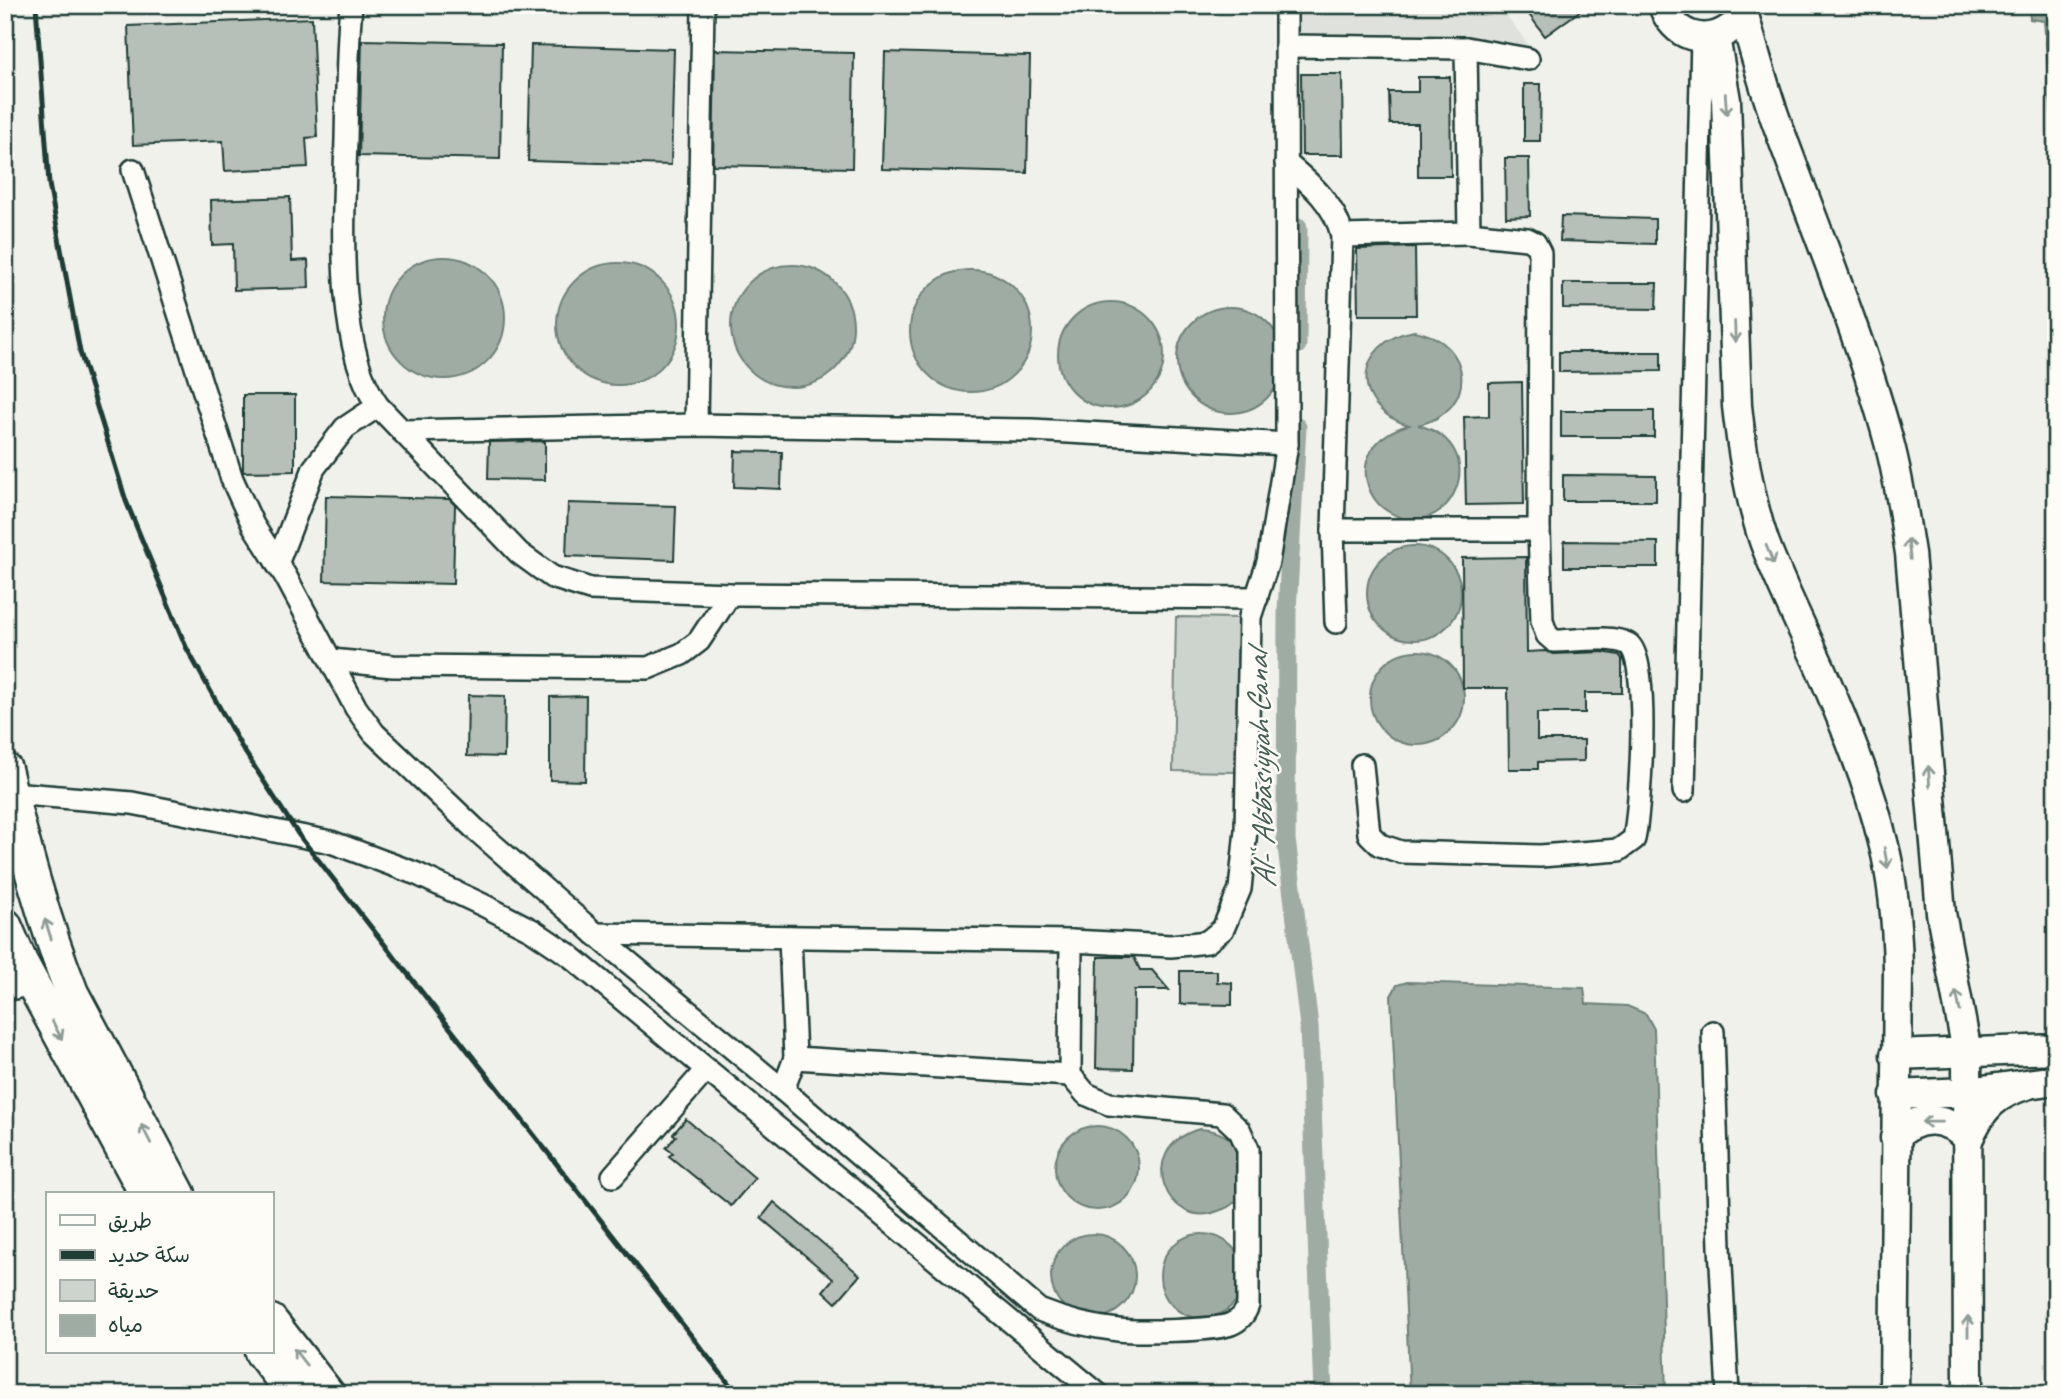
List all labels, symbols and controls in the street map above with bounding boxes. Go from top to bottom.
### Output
one-way arrow [1720,92,1733,115]
one-way arrow [1728,320,1741,343]
one-way arrow [1903,538,1916,561]
one-way arrow [1764,543,1777,565]
water label: Al-ʿAbbāsiyyah Canal [1236,640,1286,889]
one-way arrow [1922,765,1935,787]
one-way arrow [1880,846,1893,869]
one-way arrow [41,919,53,941]
one-way arrow [1951,990,1965,1013]
one-way arrow [51,1019,64,1040]
one-way arrow [1921,1115,1944,1128]
one-way arrow [138,1125,152,1145]
legend [46,1192,273,1354]
text: طريق [108,1208,152,1234]
text: سكة حديد [108,1242,190,1268]
text: حديقة [108,1278,159,1304]
text: مياه [108,1312,143,1338]
one-way arrow [1961,1314,1975,1337]
one-way arrow [292,1349,307,1367]

